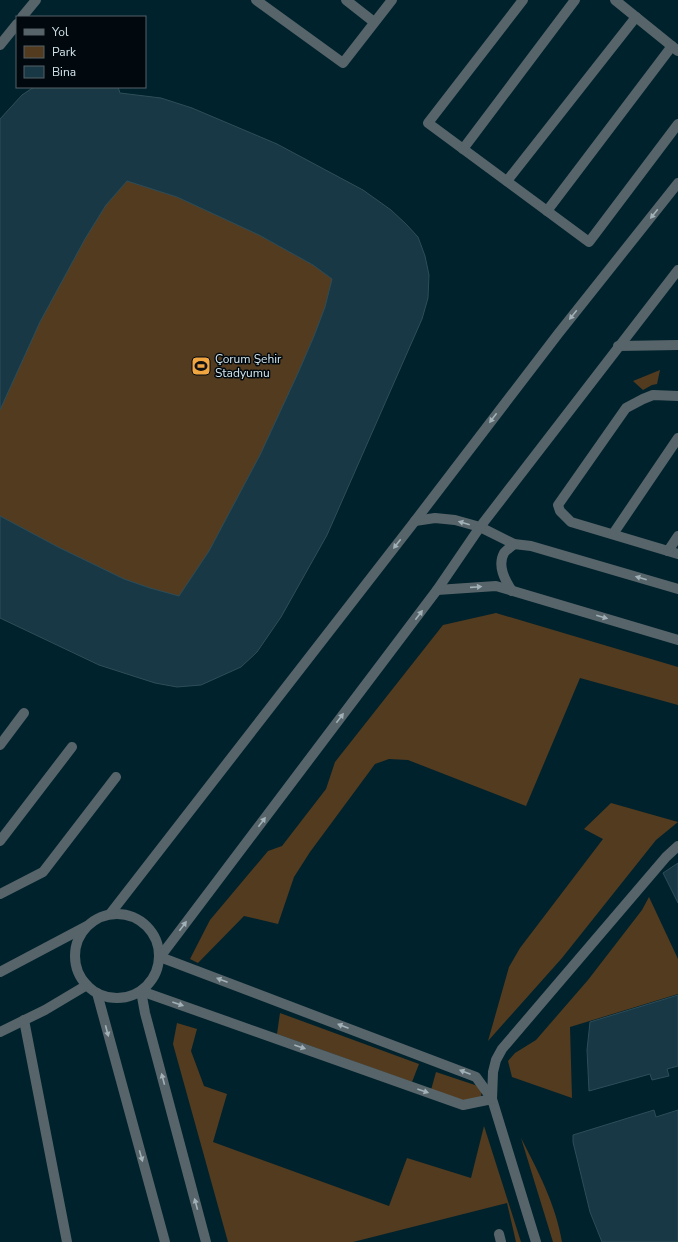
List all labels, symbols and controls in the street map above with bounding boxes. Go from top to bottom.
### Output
legend [16,16,146,88]
text: Yol [51,24,69,40]
text: Park [52,44,77,60]
text: Bina [52,64,76,80]
one-way arrow [649,208,658,219]
one-way arrow [568,310,577,321]
place label: Çorum Şehir Stadyumu [215,351,282,381]
sports icon: Çorum Şehir Stadyumu [190,355,212,377]
one-way arrow [489,413,498,424]
one-way arrow [457,520,469,526]
one-way arrow [393,538,402,549]
one-way arrow [634,575,646,581]
one-way arrow [470,584,482,591]
one-way arrow [414,609,423,620]
one-way arrow [596,614,608,620]
one-way arrow [336,713,344,724]
one-way arrow [258,817,266,828]
one-way arrow [179,920,188,931]
one-way arrow [215,977,227,983]
one-way arrow [172,1001,184,1007]
one-way arrow [337,1023,349,1029]
one-way arrow [104,1025,110,1037]
one-way arrow [295,1045,307,1051]
one-way arrow [458,1069,470,1075]
one-way arrow [160,1072,166,1084]
one-way arrow [417,1088,429,1094]
one-way arrow [139,1149,145,1162]
one-way arrow [193,1198,199,1211]

